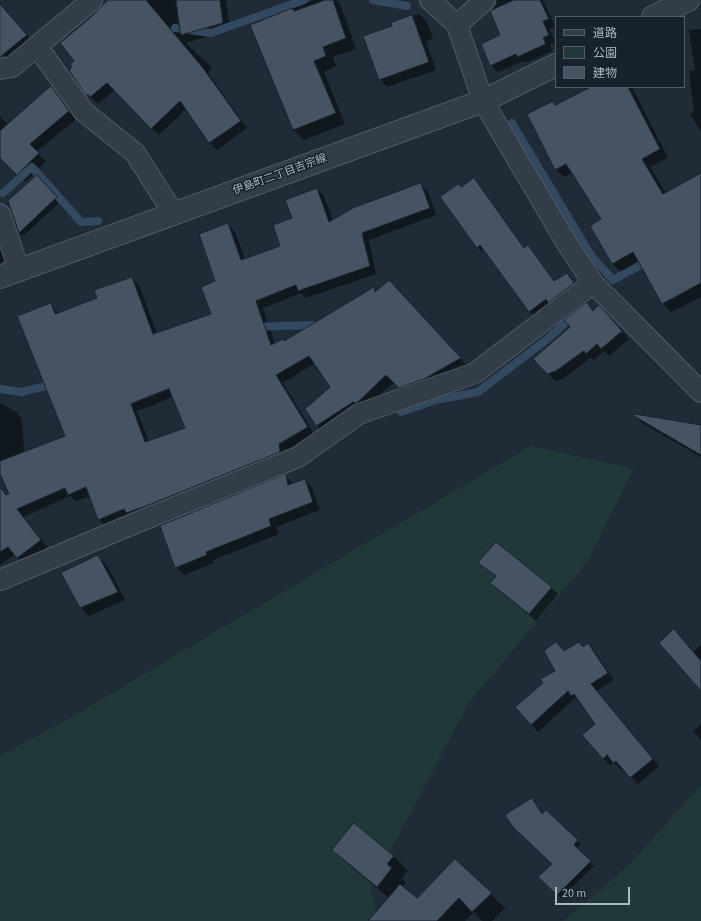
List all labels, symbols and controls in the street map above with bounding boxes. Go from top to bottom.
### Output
legend [555,16,685,88]
text: 道路 [593,25,617,42]
text: 公園 [593,45,617,62]
text: 建物 [593,65,617,82]
street label: 伊島町二丁目吉宗線 [231,152,329,198]
scale bar [557,879,632,905]
text: 20 m [562,885,586,902]

